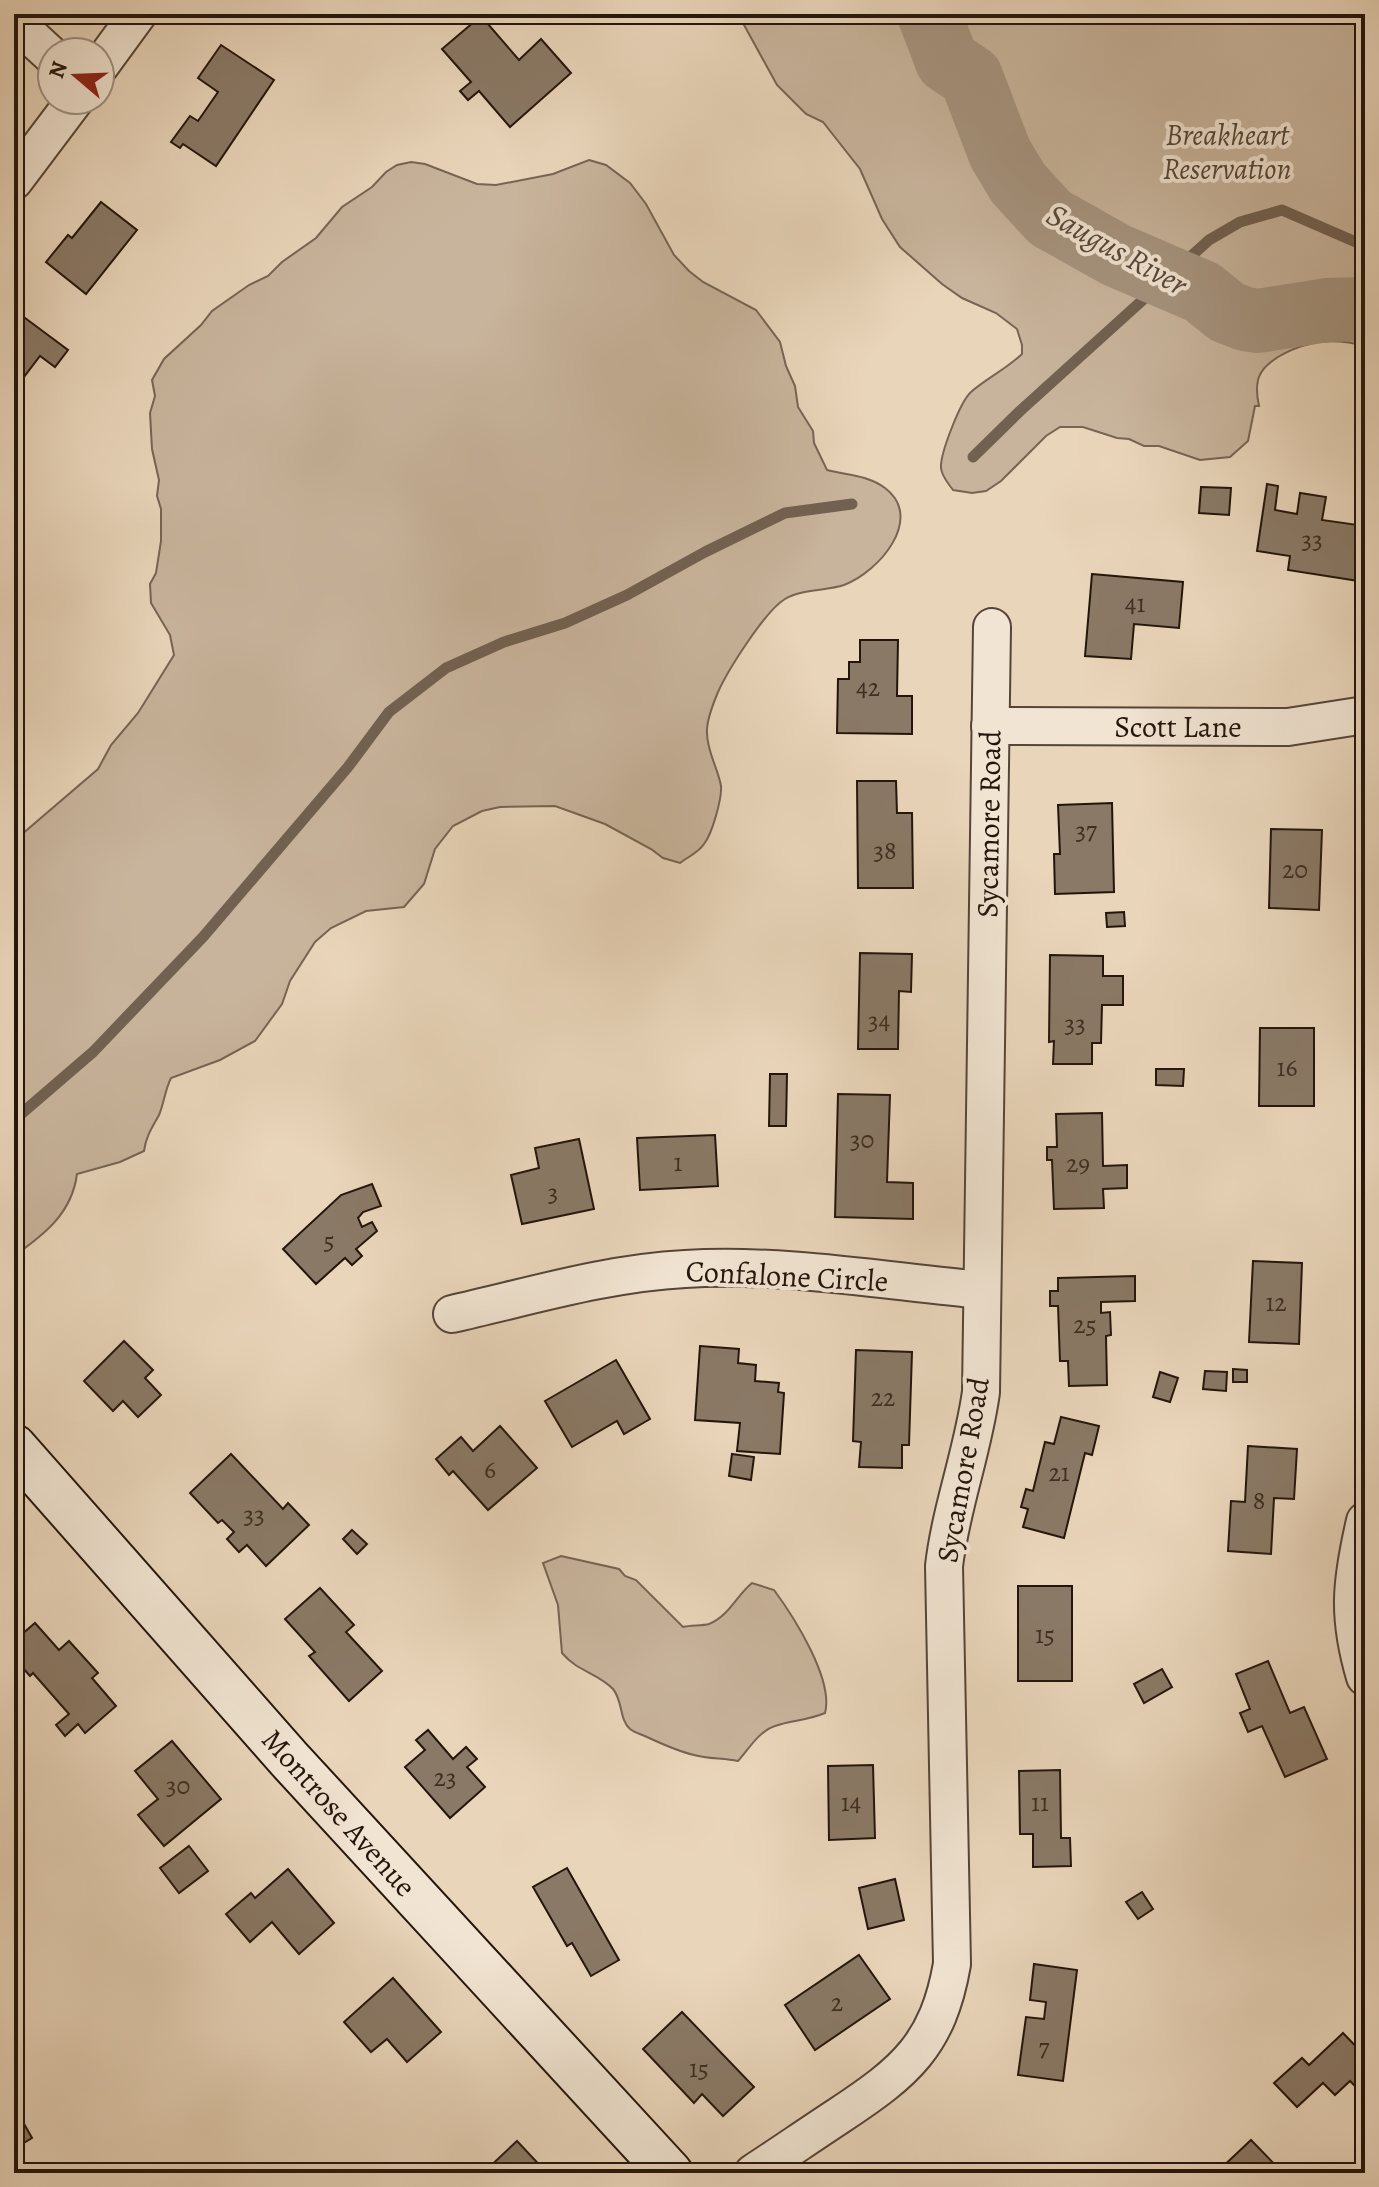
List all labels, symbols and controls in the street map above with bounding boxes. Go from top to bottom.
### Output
north arrow [36,36,116,116]
text: N [41,57,75,82]
park label: Breakheart Reservation [1163,115,1291,189]
water label: Saugus River [1039,192,1196,306]
house number: 33 [1301,522,1323,557]
house number: 41 [1125,586,1145,621]
house number: 42 [856,670,880,705]
street label: Scott Lane [1114,707,1242,747]
street label: Sycamore Road [967,729,1011,918]
house number: 37 [1075,813,1097,848]
house number: 38 [873,833,897,868]
house number: 20 [1282,852,1308,887]
house number: 34 [868,1003,891,1038]
house number: 33 [1064,1006,1086,1041]
house number: 16 [1277,1050,1297,1085]
house number: 30 [850,1122,874,1157]
house number: 1 [674,1145,683,1180]
house number: 29 [1066,1146,1090,1181]
house number: 3 [548,1175,558,1210]
house number: 5 [323,1223,335,1258]
street label: Confalone Circle [685,1251,889,1301]
house number: 12 [1265,1285,1287,1320]
house number: 25 [1073,1307,1097,1342]
street label: Sycamore Road [927,1373,999,1566]
house number: 22 [871,1380,895,1415]
house number: 6 [484,1452,496,1487]
house number: 21 [1048,1455,1070,1490]
house number: 8 [1253,1483,1265,1518]
house number: 33 [243,1497,265,1532]
house number: 15 [1035,1617,1055,1652]
street label: Montrose Avenue [253,1720,425,1906]
house number: 23 [433,1760,457,1795]
house number: 30 [166,1768,190,1803]
house number: 14 [841,1785,862,1820]
house number: 11 [1031,1785,1049,1820]
house number: 2 [831,1985,843,2020]
house number: 7 [1039,2030,1050,2065]
house number: 15 [689,2051,709,2086]

